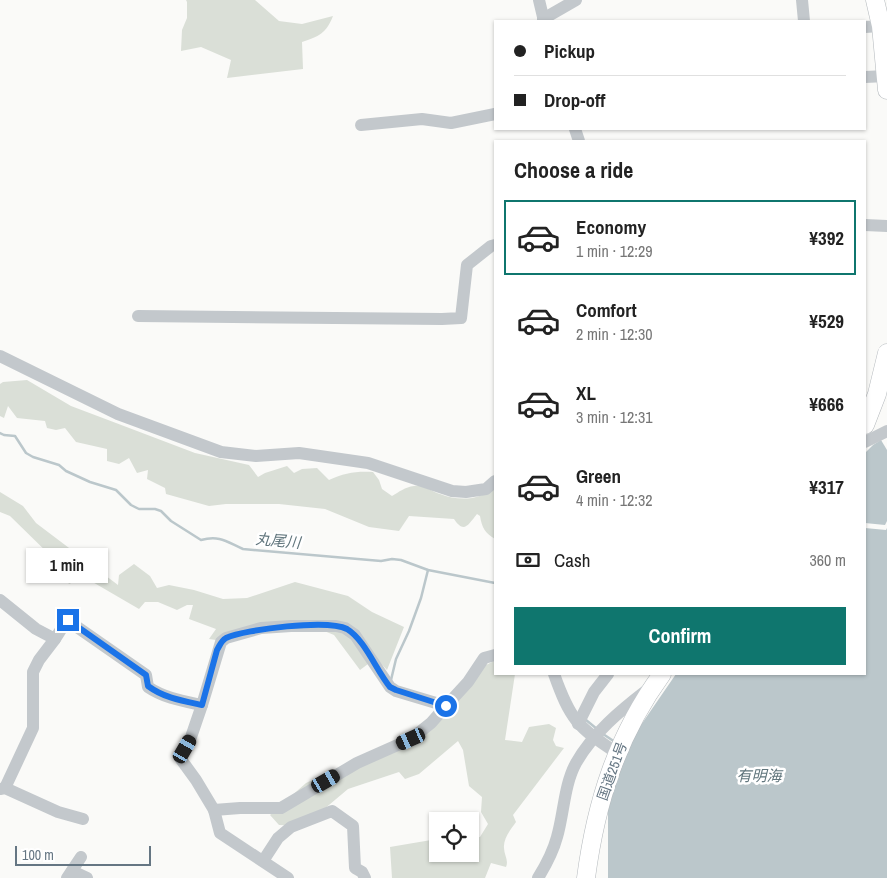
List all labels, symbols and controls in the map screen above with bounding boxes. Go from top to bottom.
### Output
text: Pickup [544,38,595,64]
text: Drop-off [544,87,605,113]
text: Choose a ride [514,155,633,185]
text: Economy [576,214,646,240]
icon: car [516,215,561,260]
text: ¥392 [809,225,844,251]
text: 1 min · 12:29 [576,240,653,262]
text: Comfort [576,297,637,323]
icon: car [516,298,561,343]
text: ¥529 [809,308,844,334]
text: 2 min · 12:30 [576,323,653,345]
text: XL [576,380,596,406]
icon: car [516,381,561,426]
text: ¥666 [809,391,844,417]
text: 3 min · 12:31 [576,406,653,428]
text: Green [576,463,621,489]
icon: car [516,464,561,509]
text: ¥317 [809,474,844,500]
text: 4 min · 12:32 [576,489,653,511]
water label: 丸尾川 [255,528,303,553]
icon: cash [514,546,542,574]
text: Cash [554,547,590,573]
callout: 1 min [27,548,109,582]
text: 360 m [810,549,846,571]
text: 1 min [50,554,84,576]
button: Confirm [514,607,846,665]
route end [57,609,79,631]
route start [435,695,457,717]
car [394,726,427,752]
car [171,732,198,766]
street label: 国道251号 [593,739,631,803]
water label: 有明海 [736,765,783,786]
car [309,767,342,795]
map controls [429,812,479,862]
button: locate [429,812,479,862]
scale bar [15,843,151,866]
text: 100 m [22,846,54,864]

